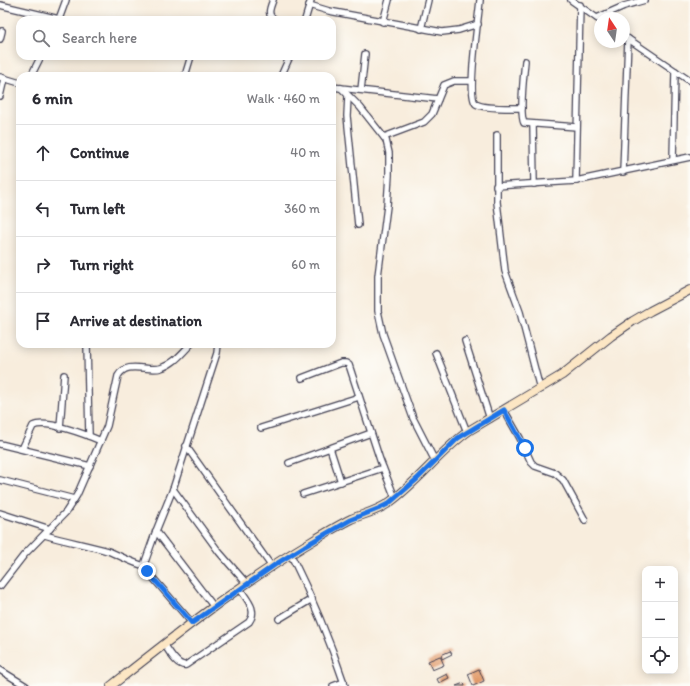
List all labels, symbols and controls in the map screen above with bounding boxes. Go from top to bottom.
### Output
north arrow [594,12,630,48]
search box [16,16,336,60]
icon: search [30,27,52,49]
text: Search here [62,29,137,47]
text: 6 min [32,88,73,108]
text: Walk · 460 m [247,91,320,106]
icon: ahead [32,142,54,164]
text: Continue [70,144,129,162]
text: 40 m [290,145,320,160]
icon: left [32,198,54,220]
text: Turn left [70,200,125,218]
text: 360 m [284,201,320,216]
icon: right [32,254,54,276]
text: Turn right [70,256,134,274]
text: 60 m [291,257,320,272]
icon: arrive [32,310,54,332]
text: Arrive at destination [70,312,202,330]
route start [516,439,534,457]
route end [138,562,156,580]
map controls [642,566,678,674]
button: + [642,566,678,602]
button: − [642,602,678,638]
button: locate [642,638,678,674]

